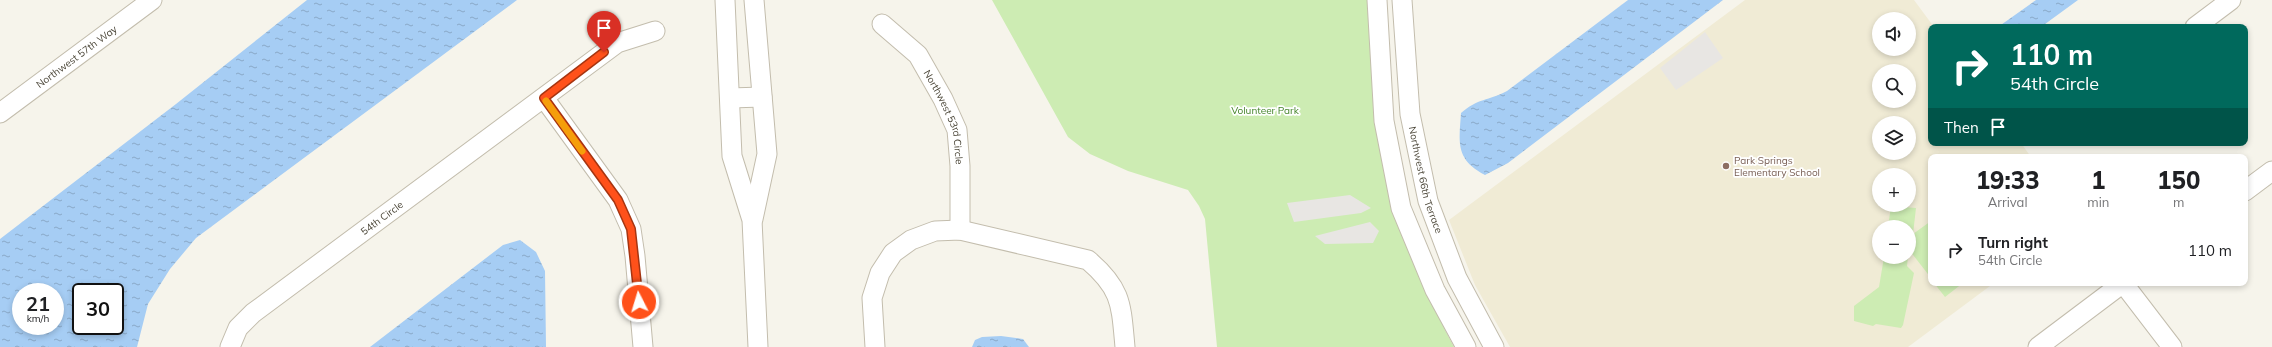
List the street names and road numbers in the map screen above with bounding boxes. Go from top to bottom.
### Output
street label: Northwest 57th Way [33,22,120,91]
street label: Northwest 53rd Circle [921,67,966,165]
street label: Northwest 66th Terrace [1406,125,1446,235]
street label: 54th Circle [358,198,405,238]

